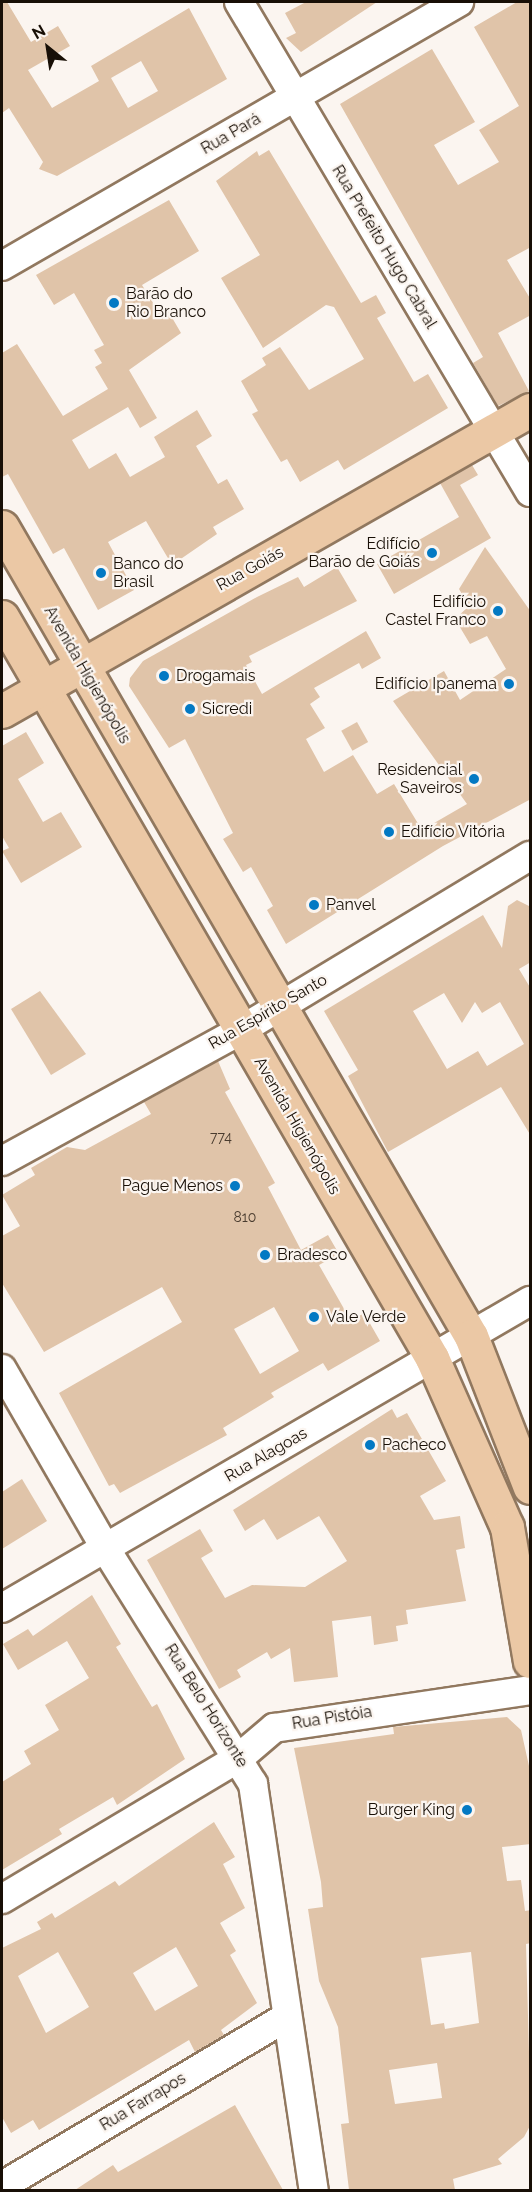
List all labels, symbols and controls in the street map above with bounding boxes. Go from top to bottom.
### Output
north arrow [18,18,78,78]
text: N [29,21,49,43]
street label: Rua Pará [198,109,264,159]
street label: Rua Prefeito Hugo Cabral [328,162,440,332]
place label: Barão do Rio Branco [126,284,206,322]
marker: Barão do Rio Branco [107,296,121,310]
place label: Edifício Barão de Goiás [308,534,420,572]
street label: Rua Goiás [213,543,287,595]
marker: Edifício Barão de Goiás [425,546,439,560]
place label: Banco do Brasil [113,554,183,592]
marker: Banco do Brasil [94,566,108,580]
place label: Edifício Castel Franco [385,592,486,630]
street label: Avenida Higienópolis [40,603,134,747]
marker: Edifício Castel Franco [491,604,505,618]
place label: Drogamais [176,666,256,686]
marker: Drogamais [157,669,171,683]
place label: Edifício Ipanema [375,674,497,694]
marker: Edifício Ipanema [502,677,516,691]
place label: Sicredi [202,699,252,719]
marker: Sicredi [183,702,197,716]
place label: Residencial Saveiros [377,760,462,798]
marker: Residencial Saveiros [467,772,481,786]
place label: Edifício Vitória [401,822,506,842]
marker: Edifício Vitória [382,825,396,839]
place label: Panvel [326,895,376,915]
marker: Panvel [307,898,321,912]
street label: Rua Espírito Santo [205,970,331,1054]
street label: Avenida Higienópolis [250,1054,344,1198]
house number: 774 [210,1129,232,1145]
place label: Pague Menos [122,1176,223,1196]
marker: Pague Menos [228,1179,242,1193]
house number: 810 [234,1209,256,1225]
place label: Bradesco [277,1245,347,1265]
marker: Bradesco [258,1248,272,1262]
place label: Vale Verde [326,1307,406,1327]
marker: Vale Verde [307,1310,321,1324]
street label: Rua Alagoas [221,1424,311,1486]
place label: Pacheco [382,1435,446,1455]
marker: Pacheco [363,1438,377,1452]
street label: Rua Belo Horizonte [160,1641,252,1771]
street label: Rua Pistóia [291,1702,373,1734]
place label: Burger King [367,1800,455,1820]
marker: Burger King [460,1803,474,1817]
street label: Rua Farrapos [97,2069,189,2135]

